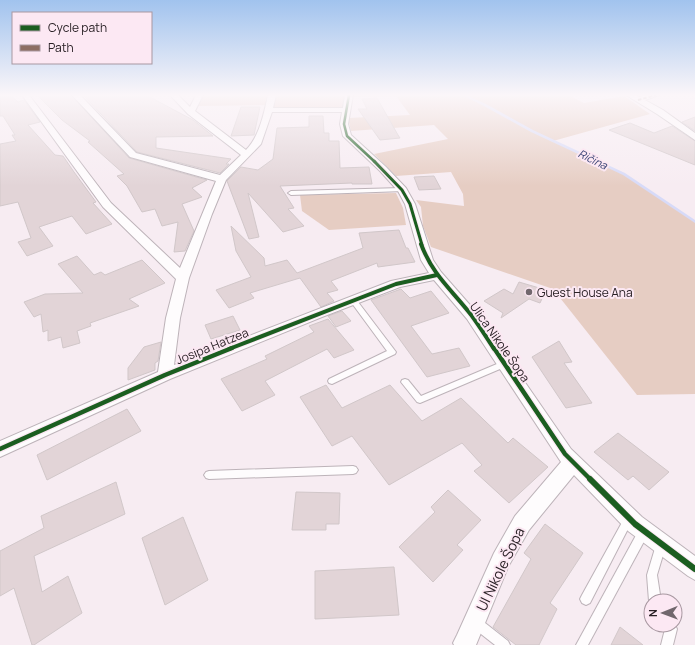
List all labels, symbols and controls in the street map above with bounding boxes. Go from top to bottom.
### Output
legend [12,12,152,64]
text: Cycle path [48,19,107,36]
text: Path [48,39,74,56]
water label: Ričina [576,146,611,173]
place label: Guest House Ana [537,284,633,301]
marker: Guest House Ana [524,287,534,297]
street label: Ulica Nikole Šopa [466,299,534,385]
street label: Josipa Hatzea [173,324,251,368]
street label: Ul Nikole Šopa [471,524,529,614]
north arrow [643,593,683,633]
text: N [645,609,660,617]

